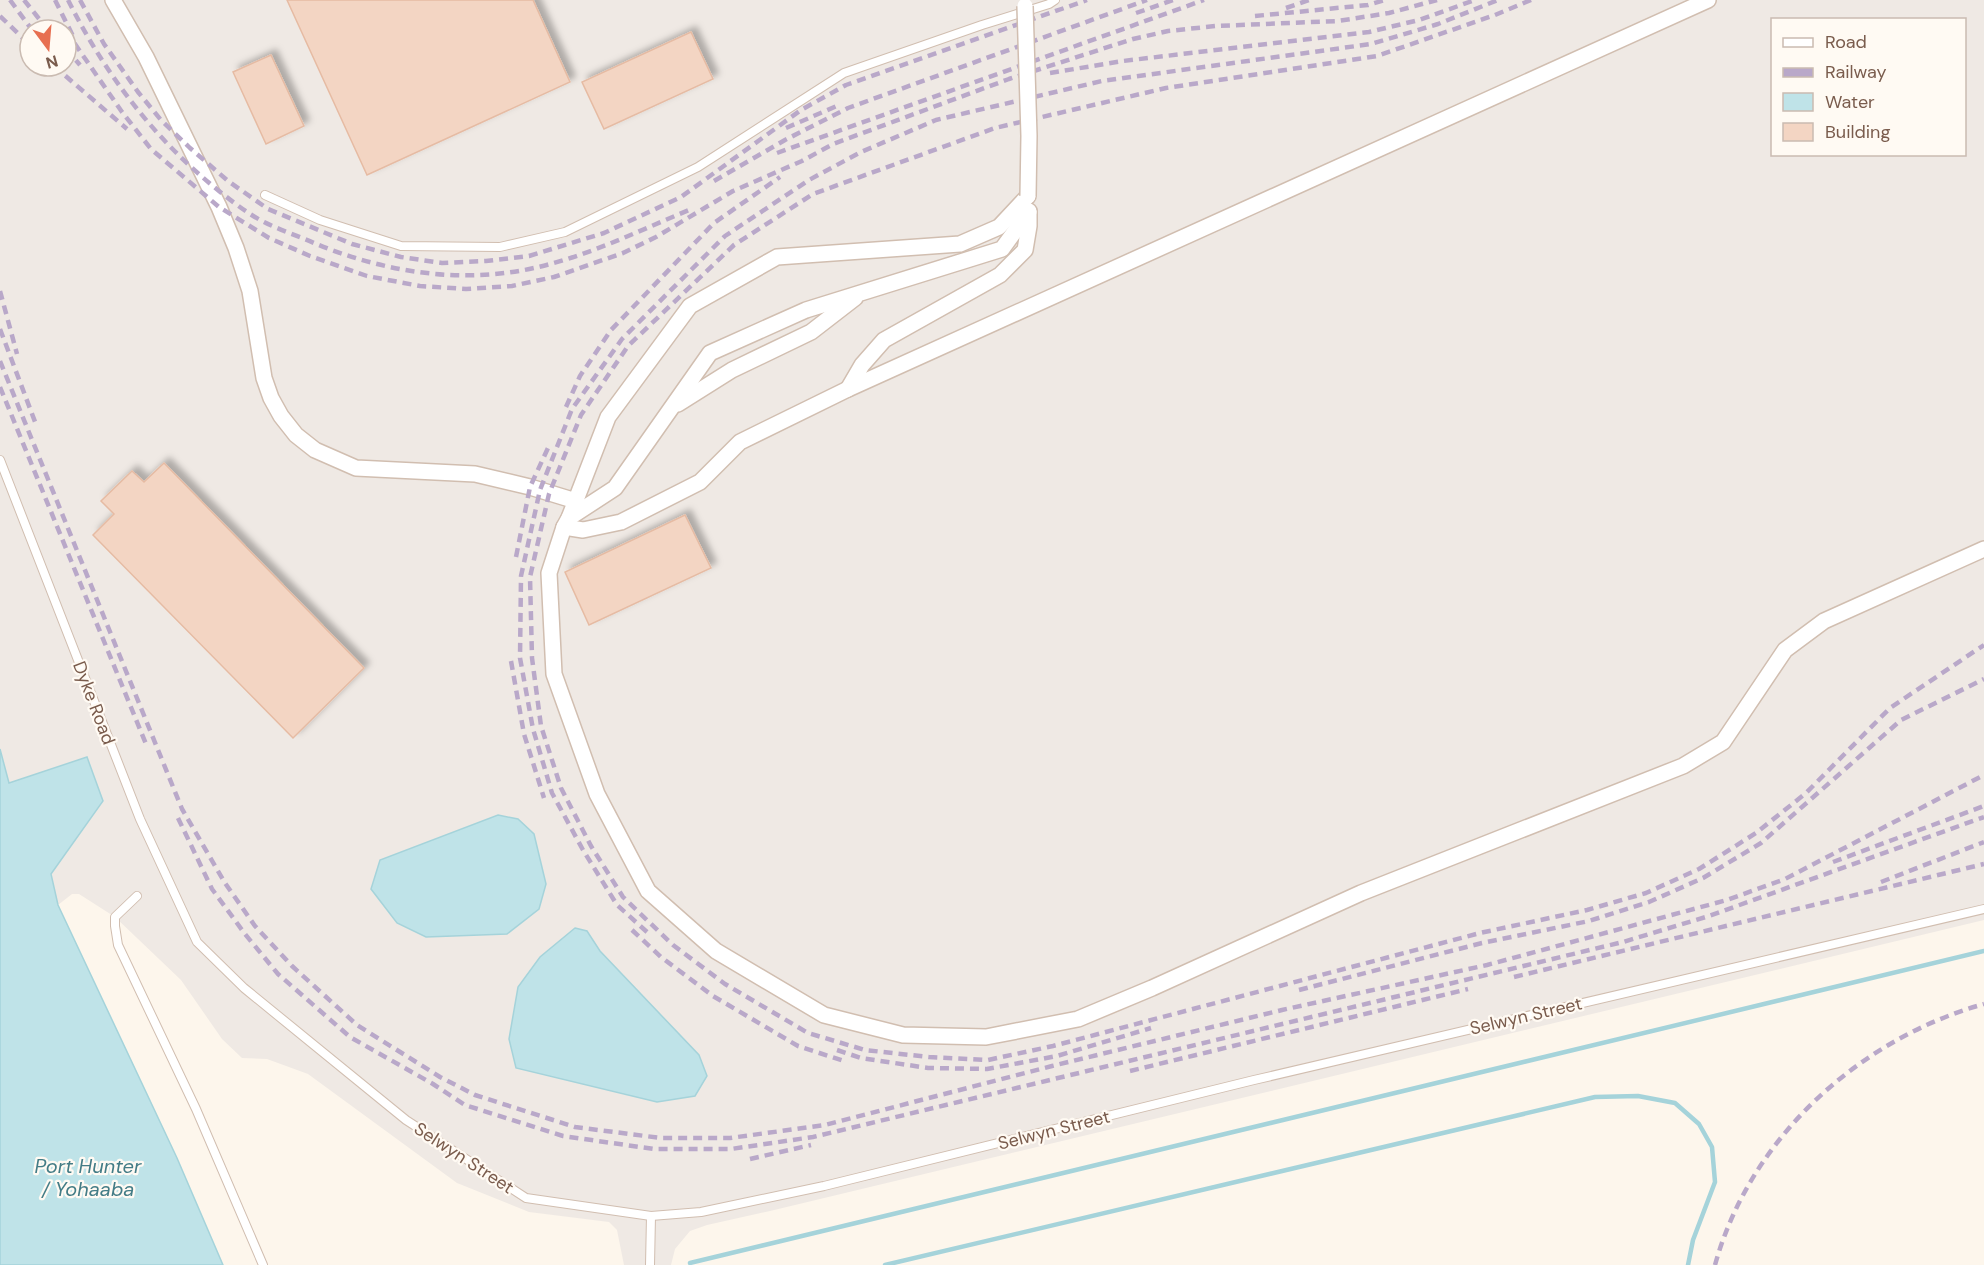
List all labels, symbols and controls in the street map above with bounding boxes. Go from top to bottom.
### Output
north arrow [18,18,78,78]
legend [1771,18,1966,156]
text: Road [1825,30,1867,54]
text: N [43,50,61,74]
text: Railway [1825,60,1887,84]
text: Water [1825,90,1875,114]
text: Building [1825,120,1890,144]
street label: Dyke Road [67,658,121,748]
street label: Selwyn Street [1467,991,1585,1041]
street label: Selwyn Street [996,1104,1112,1156]
street label: Selwyn Street [409,1117,519,1199]
water label: Port Hunter / Yohaaba [35,1153,142,1202]

